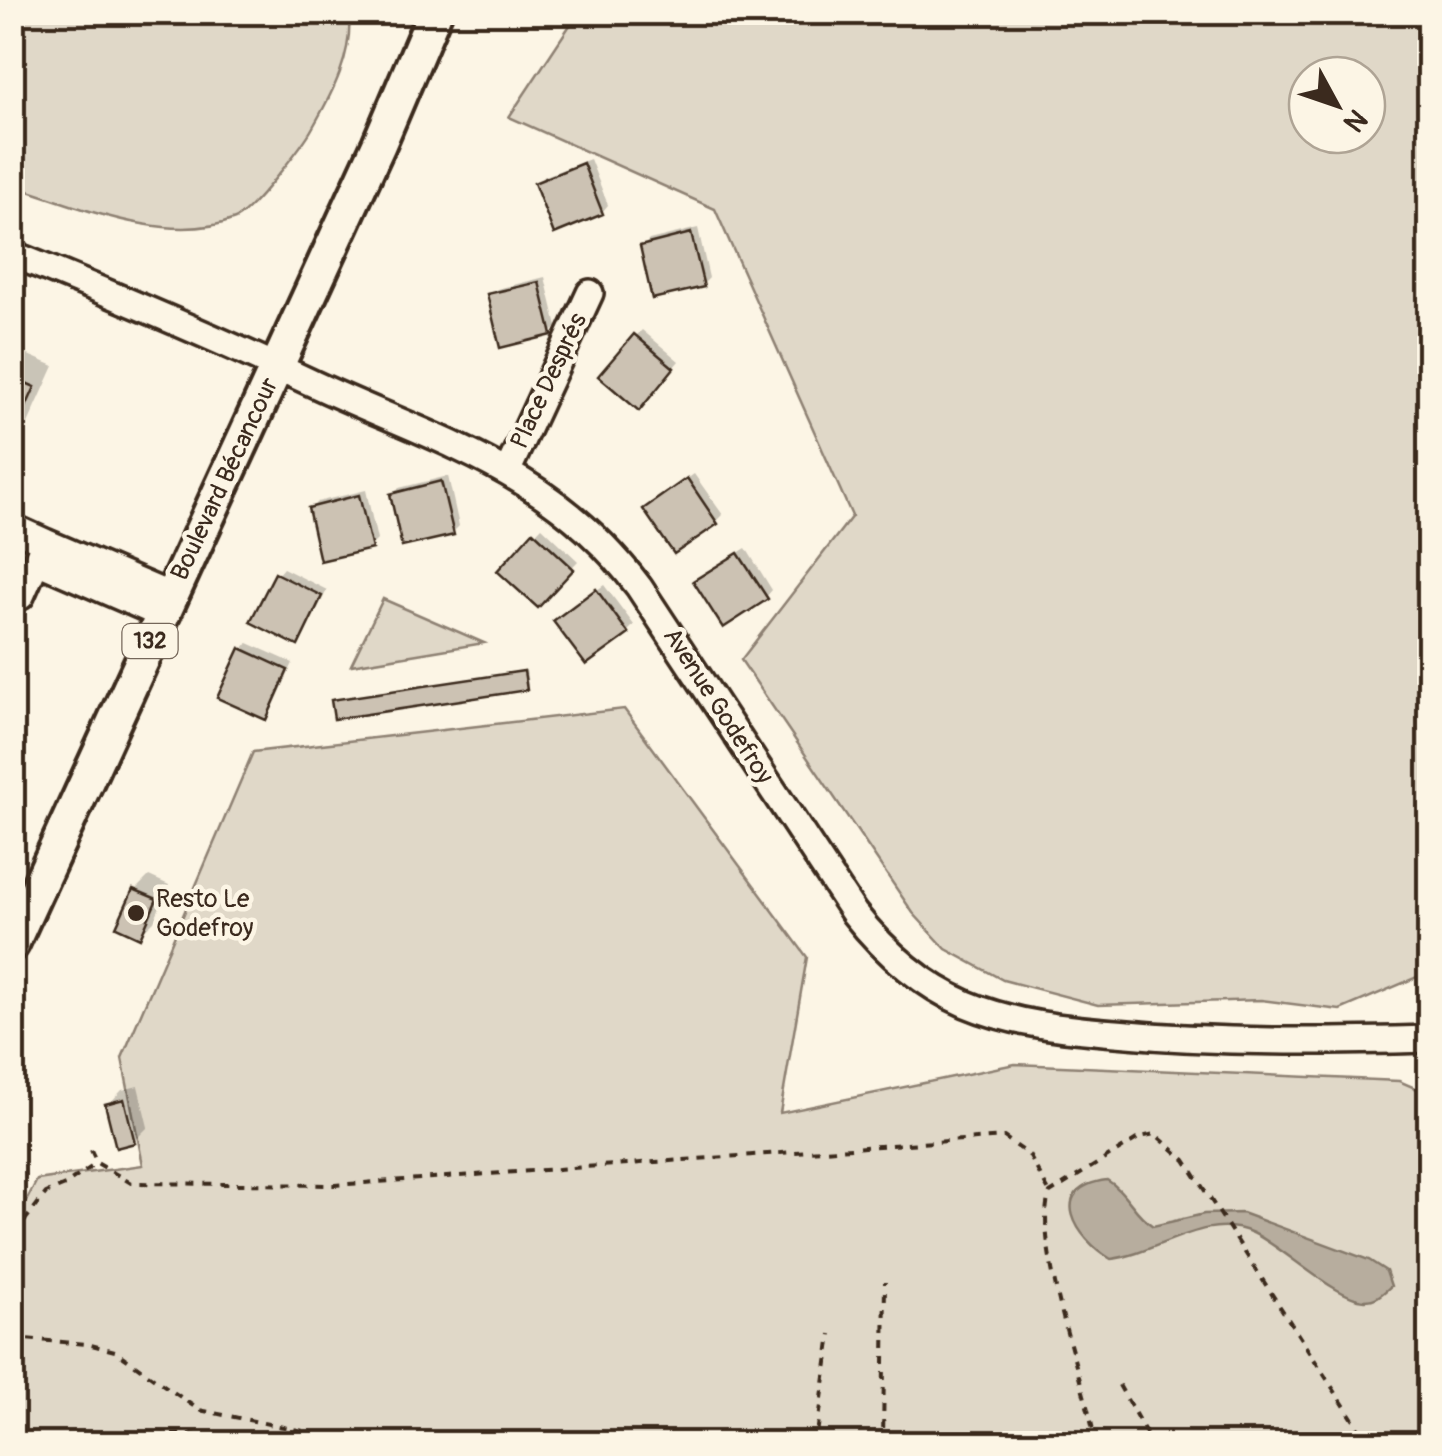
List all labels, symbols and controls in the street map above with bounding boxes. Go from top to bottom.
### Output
north arrow [1287,55,1387,155]
text: N [1336,102,1374,139]
street label: Place Després [504,308,594,454]
street label: Boulevard Bécancour [164,373,286,585]
street label: Avenue Godefroy [656,622,780,790]
road number: 132 [122,624,178,658]
place label: Resto Le Godefroy [156,884,254,944]
marker: Resto Le Godefroy [125,902,147,924]

